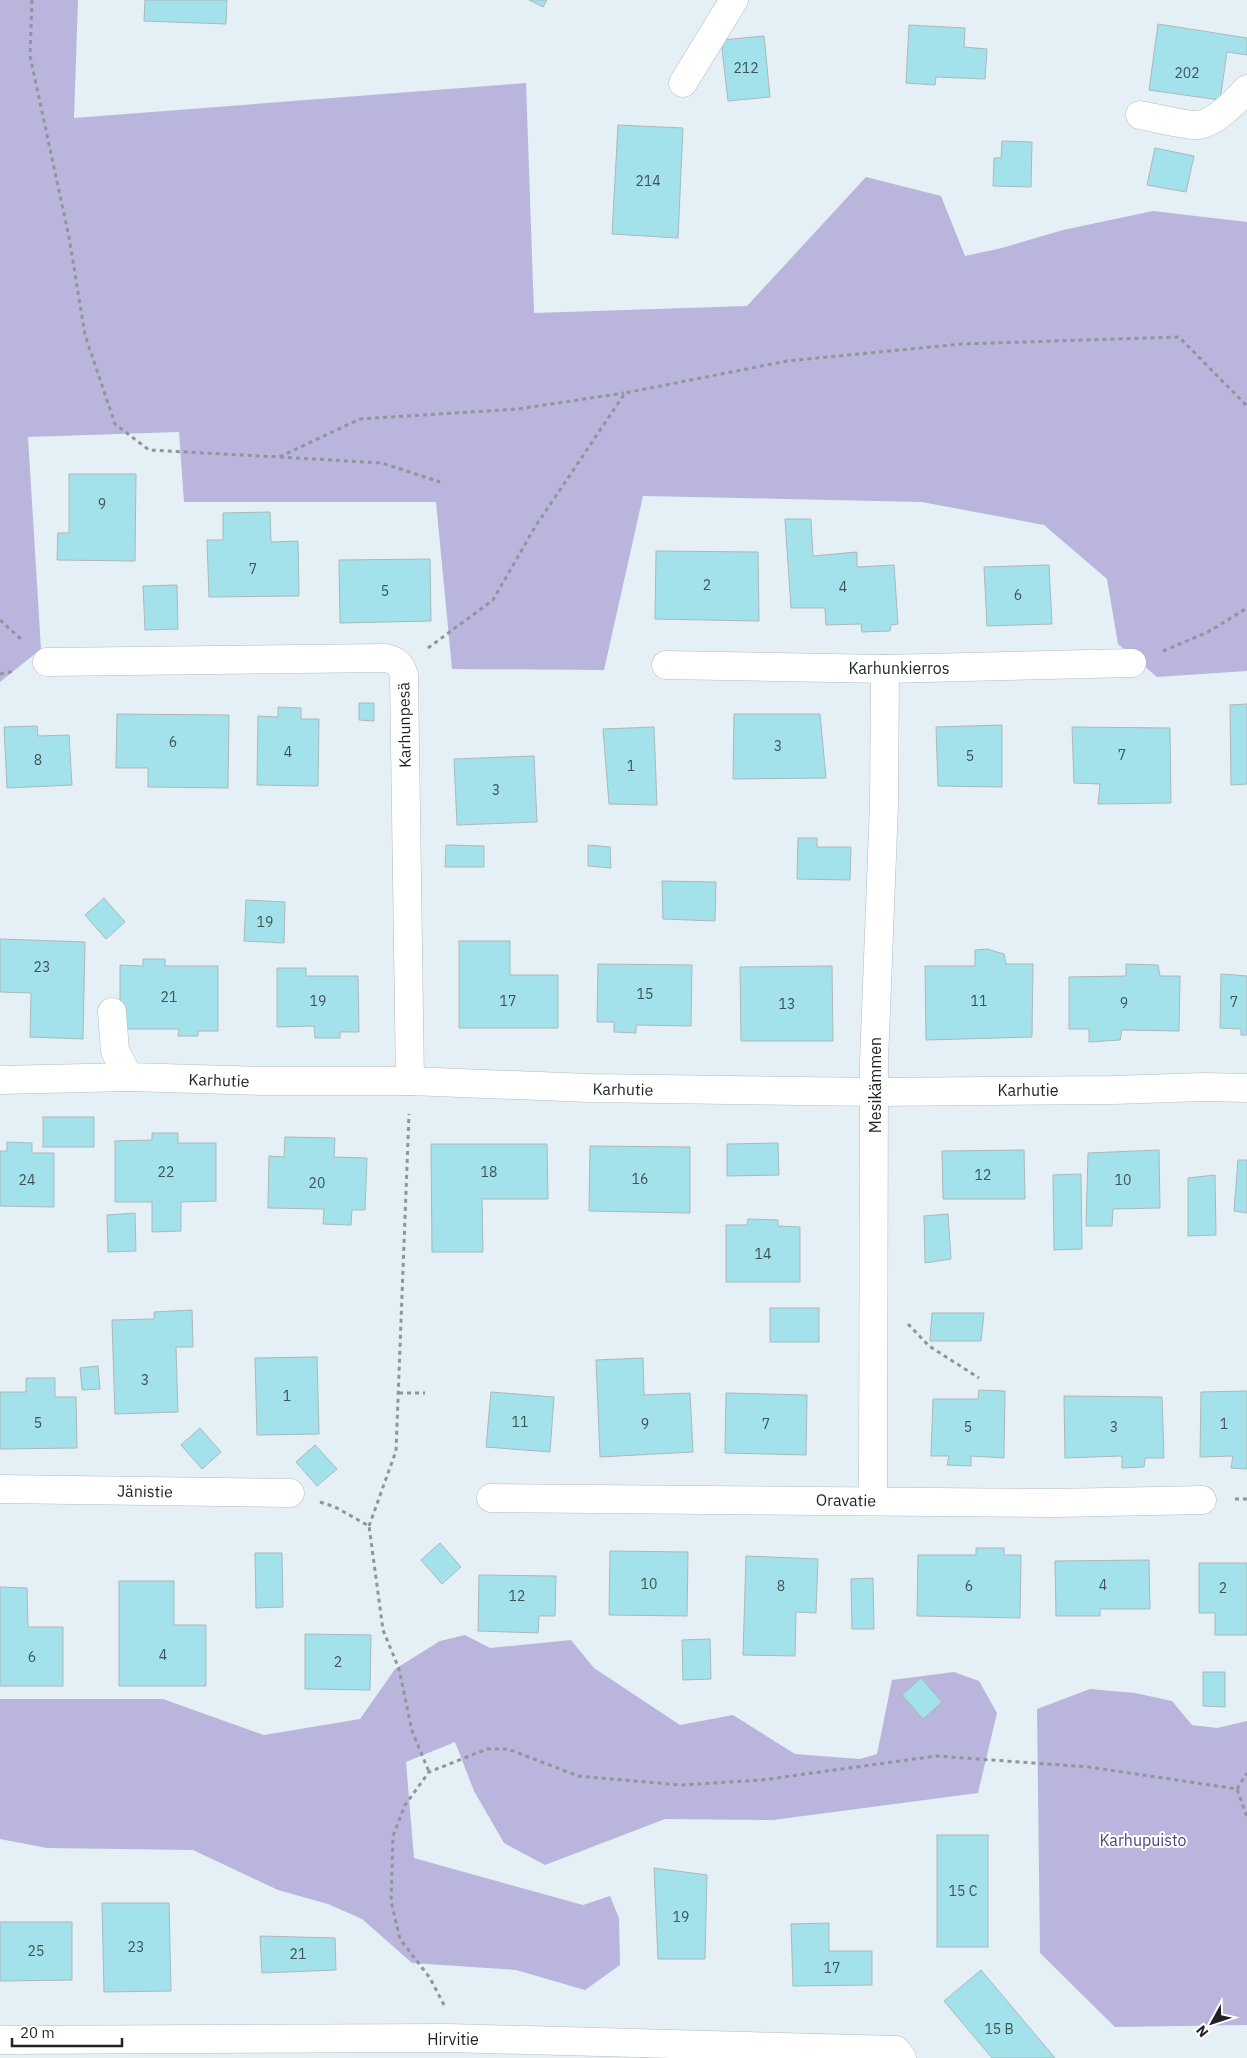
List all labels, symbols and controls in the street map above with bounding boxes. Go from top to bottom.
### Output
house number: 212 [733,59,759,77]
house number: 202 [1174,64,1200,82]
house number: 214 [635,172,661,190]
house number: 9 [98,495,106,513]
house number: 7 [249,560,257,578]
house number: 2 [703,576,711,594]
house number: 4 [839,578,847,596]
house number: 5 [381,582,389,600]
house number: 6 [1014,586,1022,604]
street label: Karhunkierros [848,658,950,678]
street label: Karhunpesä [393,681,415,768]
house number: 6 [169,733,177,751]
house number: 3 [774,737,782,755]
house number: 4 [284,743,292,761]
house number: 7 [1118,746,1126,764]
house number: 5 [966,747,974,765]
house number: 8 [34,751,42,769]
house number: 1 [627,757,635,775]
house number: 3 [492,781,500,799]
house number: 19 [257,913,273,931]
house number: 23 [34,958,50,976]
house number: 15 [637,985,653,1003]
house number: 21 [161,988,177,1006]
house number: 19 [310,992,326,1010]
house number: 17 [500,992,516,1010]
house number: 11 [971,992,987,1010]
house number: 7 [1230,993,1238,1011]
house number: 9 [1120,994,1128,1012]
house number: 13 [779,995,795,1013]
street label: Mesikämmen [865,1037,885,1133]
street label: Karhutie [188,1069,250,1091]
street label: Karhutie [592,1078,654,1100]
street label: Karhutie [998,1080,1059,1100]
house number: 22 [158,1163,174,1181]
house number: 18 [481,1163,497,1181]
house number: 12 [975,1166,991,1184]
house number: 16 [632,1170,648,1188]
house number: 24 [19,1171,35,1189]
house number: 10 [1115,1171,1131,1189]
house number: 20 [309,1174,325,1192]
house number: 14 [755,1245,771,1263]
house number: 3 [141,1371,149,1389]
house number: 1 [283,1387,291,1405]
house number: 11 [512,1413,528,1431]
house number: 5 [34,1414,42,1432]
house number: 9 [641,1415,649,1433]
house number: 7 [762,1415,770,1433]
house number: 1 [1220,1415,1228,1433]
house number: 5 [964,1418,972,1436]
house number: 3 [1110,1418,1118,1436]
street label: Jänistie [117,1481,173,1501]
street label: Oravatie [816,1489,876,1511]
house number: 10 [641,1575,657,1593]
house number: 4 [1099,1576,1107,1594]
house number: 8 [777,1577,785,1595]
house number: 6 [965,1577,973,1595]
house number: 2 [1219,1579,1227,1597]
house number: 12 [509,1587,525,1605]
house number: 4 [159,1646,167,1664]
house number: 6 [28,1648,36,1666]
house number: 2 [334,1653,342,1671]
park label: Karhupuisto [1099,1830,1187,1850]
house number: 15 C [949,1882,978,1900]
house number: 19 [673,1908,689,1926]
house number: 23 [128,1938,144,1956]
house number: 25 [28,1942,44,1960]
house number: 21 [290,1945,306,1963]
house number: 17 [824,1959,840,1977]
north arrow [1187,1998,1237,2048]
scale bar [12,2016,122,2048]
house number: 15 B [984,2020,1014,2038]
text: N [1192,2022,1212,2041]
text: 20 m [20,2023,55,2042]
street label: Hirvitie [427,2029,479,2049]

